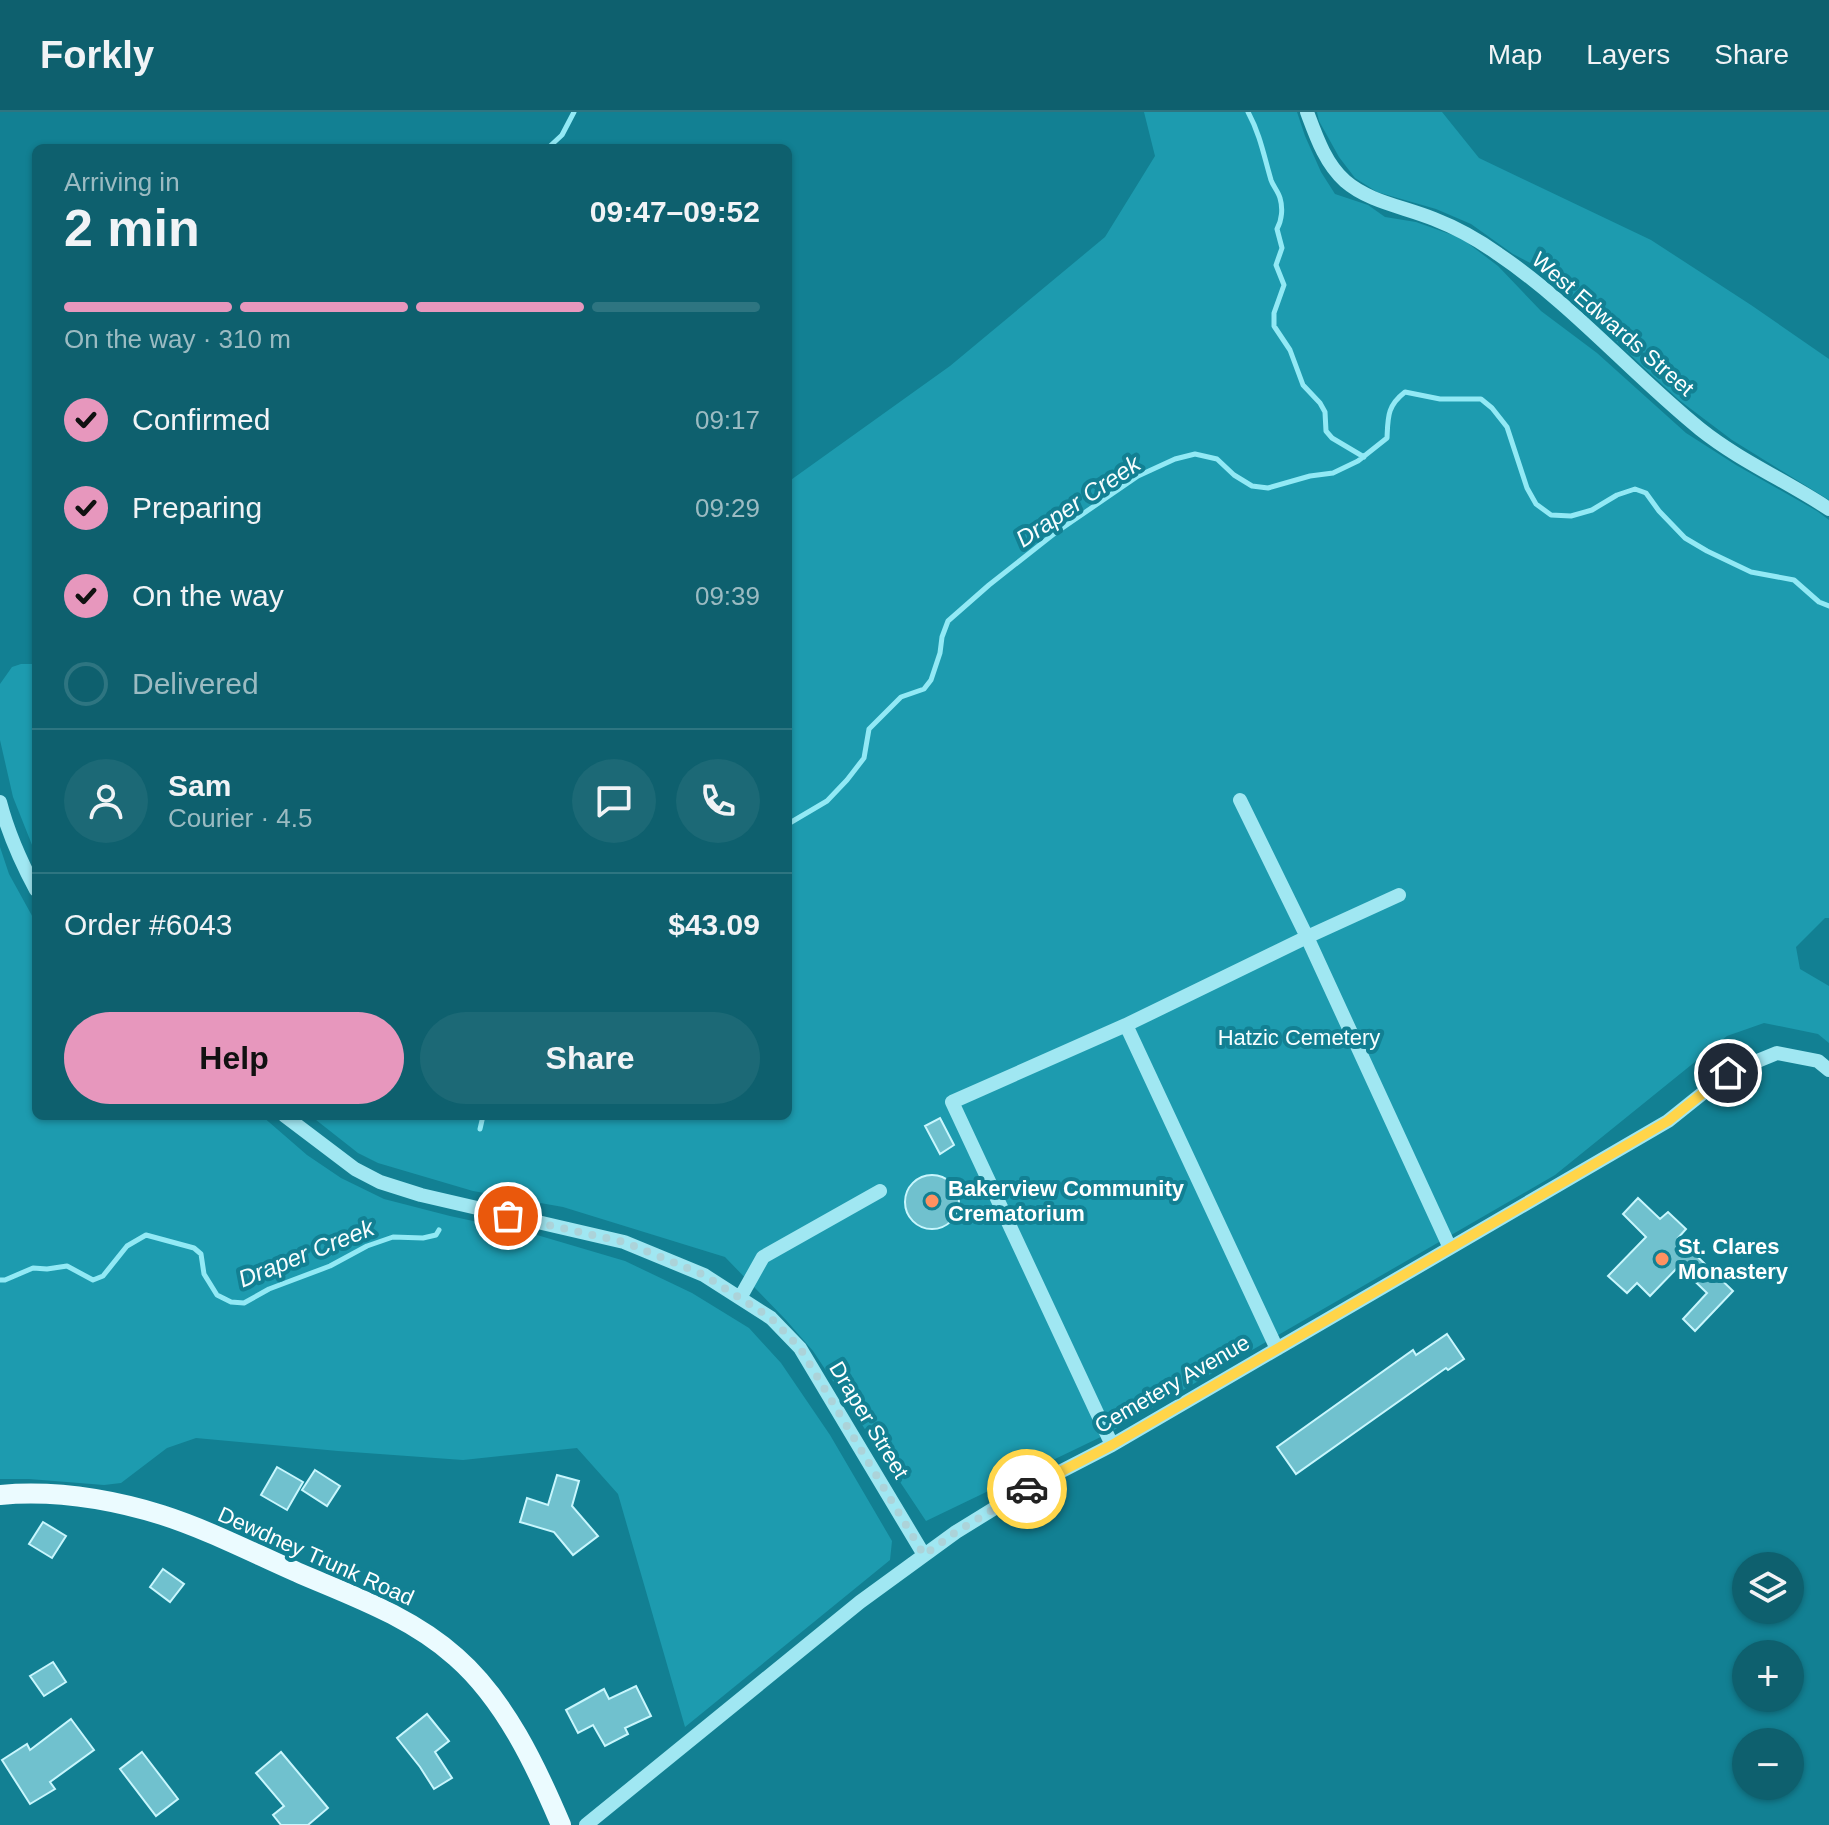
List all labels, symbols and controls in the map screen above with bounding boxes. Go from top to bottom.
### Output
text: Forkly [40,34,154,76]
text: Map [1488,39,1542,70]
text: Layers [1586,39,1670,70]
text: Share [1714,39,1789,70]
text: Arriving in [64,167,180,197]
text: 09:47–09:52 [590,195,760,228]
text: 2 min [64,199,200,257]
street label: West Edwards Street [1527,247,1699,401]
text: On the way · 310 m [64,324,291,354]
icon: check [64,398,108,442]
text: Confirmed [132,403,270,436]
text: 09:17 [695,405,760,435]
water label: Draper Creek [1011,448,1147,552]
icon: check [64,486,108,530]
text: Preparing [132,491,262,524]
text: 09:29 [695,493,760,523]
icon: check [64,574,108,618]
text: On the way [132,579,284,612]
text: 09:39 [695,581,760,611]
text: Delivered [132,667,259,700]
button: person [64,759,148,843]
button: chat [572,759,656,843]
button: phone [676,759,760,843]
text: Sam [168,769,231,802]
text: Courier · 4.5 [168,803,313,833]
text: Order #6043 [64,908,232,941]
text: $43.09 [668,908,760,941]
button: Help [64,1012,404,1104]
button: Share [420,1012,760,1104]
park label: Hatzic Cemetery [1218,1025,1380,1050]
pin [1694,1039,1762,1107]
icon: home [1706,1051,1750,1095]
place label: Bakerview Community Crematorium [948,1176,1185,1226]
pin [474,1182,542,1250]
marker: Bakerview Community Crematorium [923,1192,941,1210]
icon: bag [486,1194,530,1238]
water label: Draper Creek [234,1213,380,1292]
place label: St. Clares Monastery [1678,1234,1789,1284]
marker: St. Clares Monastery [1653,1250,1671,1268]
street label: Cemetery Avenue [1090,1330,1254,1438]
street label: Draper Street [824,1357,914,1483]
courier [987,1449,1067,1529]
icon: car [1005,1467,1049,1511]
street label: Dewdney Trunk Road [214,1502,418,1610]
map controls [1732,1552,1804,1800]
button: layers [1732,1552,1804,1624]
button: + [1732,1640,1804,1712]
button: − [1732,1728,1804,1800]

